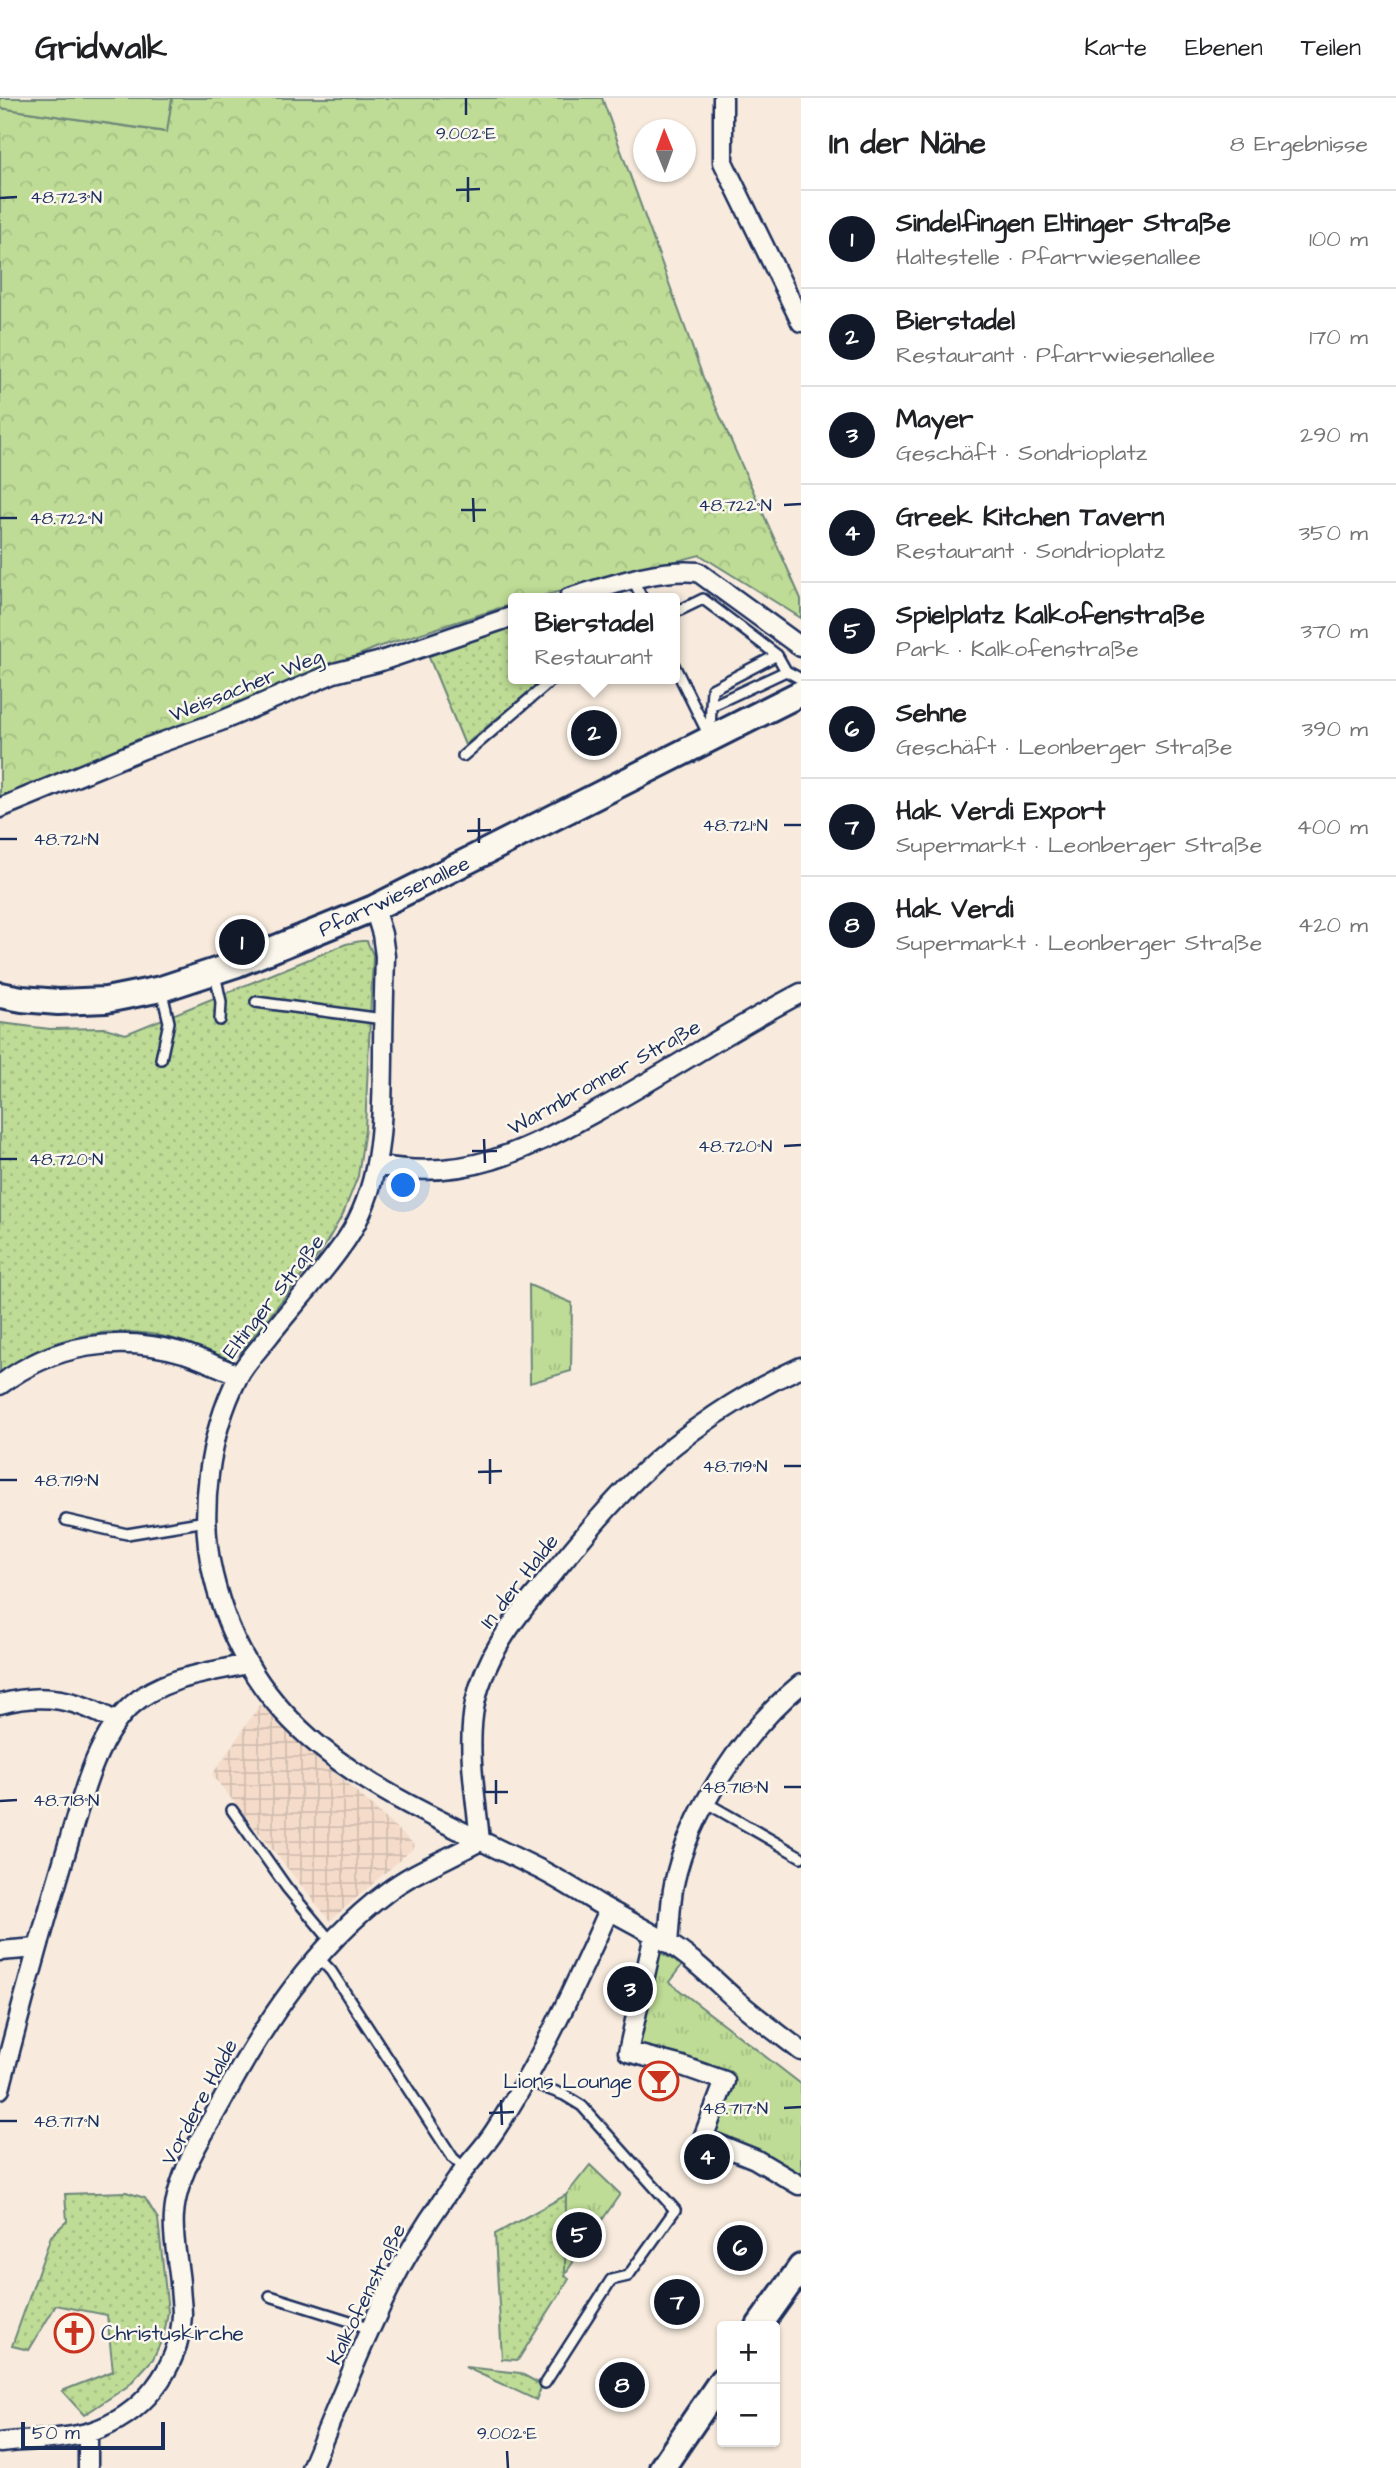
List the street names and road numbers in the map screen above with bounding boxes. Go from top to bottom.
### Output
street label: Weissacher Weg [165,641,328,731]
street label: Pfarrwiesenallee [314,849,475,944]
street label: Warmbronner Straße [503,1012,706,1143]
street label: Eltinger Straße [216,1228,333,1366]
street label: In der Halde [473,1528,566,1635]
street label: Vordere Halde [154,2034,245,2170]
street label: Kalkofenstraße [320,2219,413,2369]

